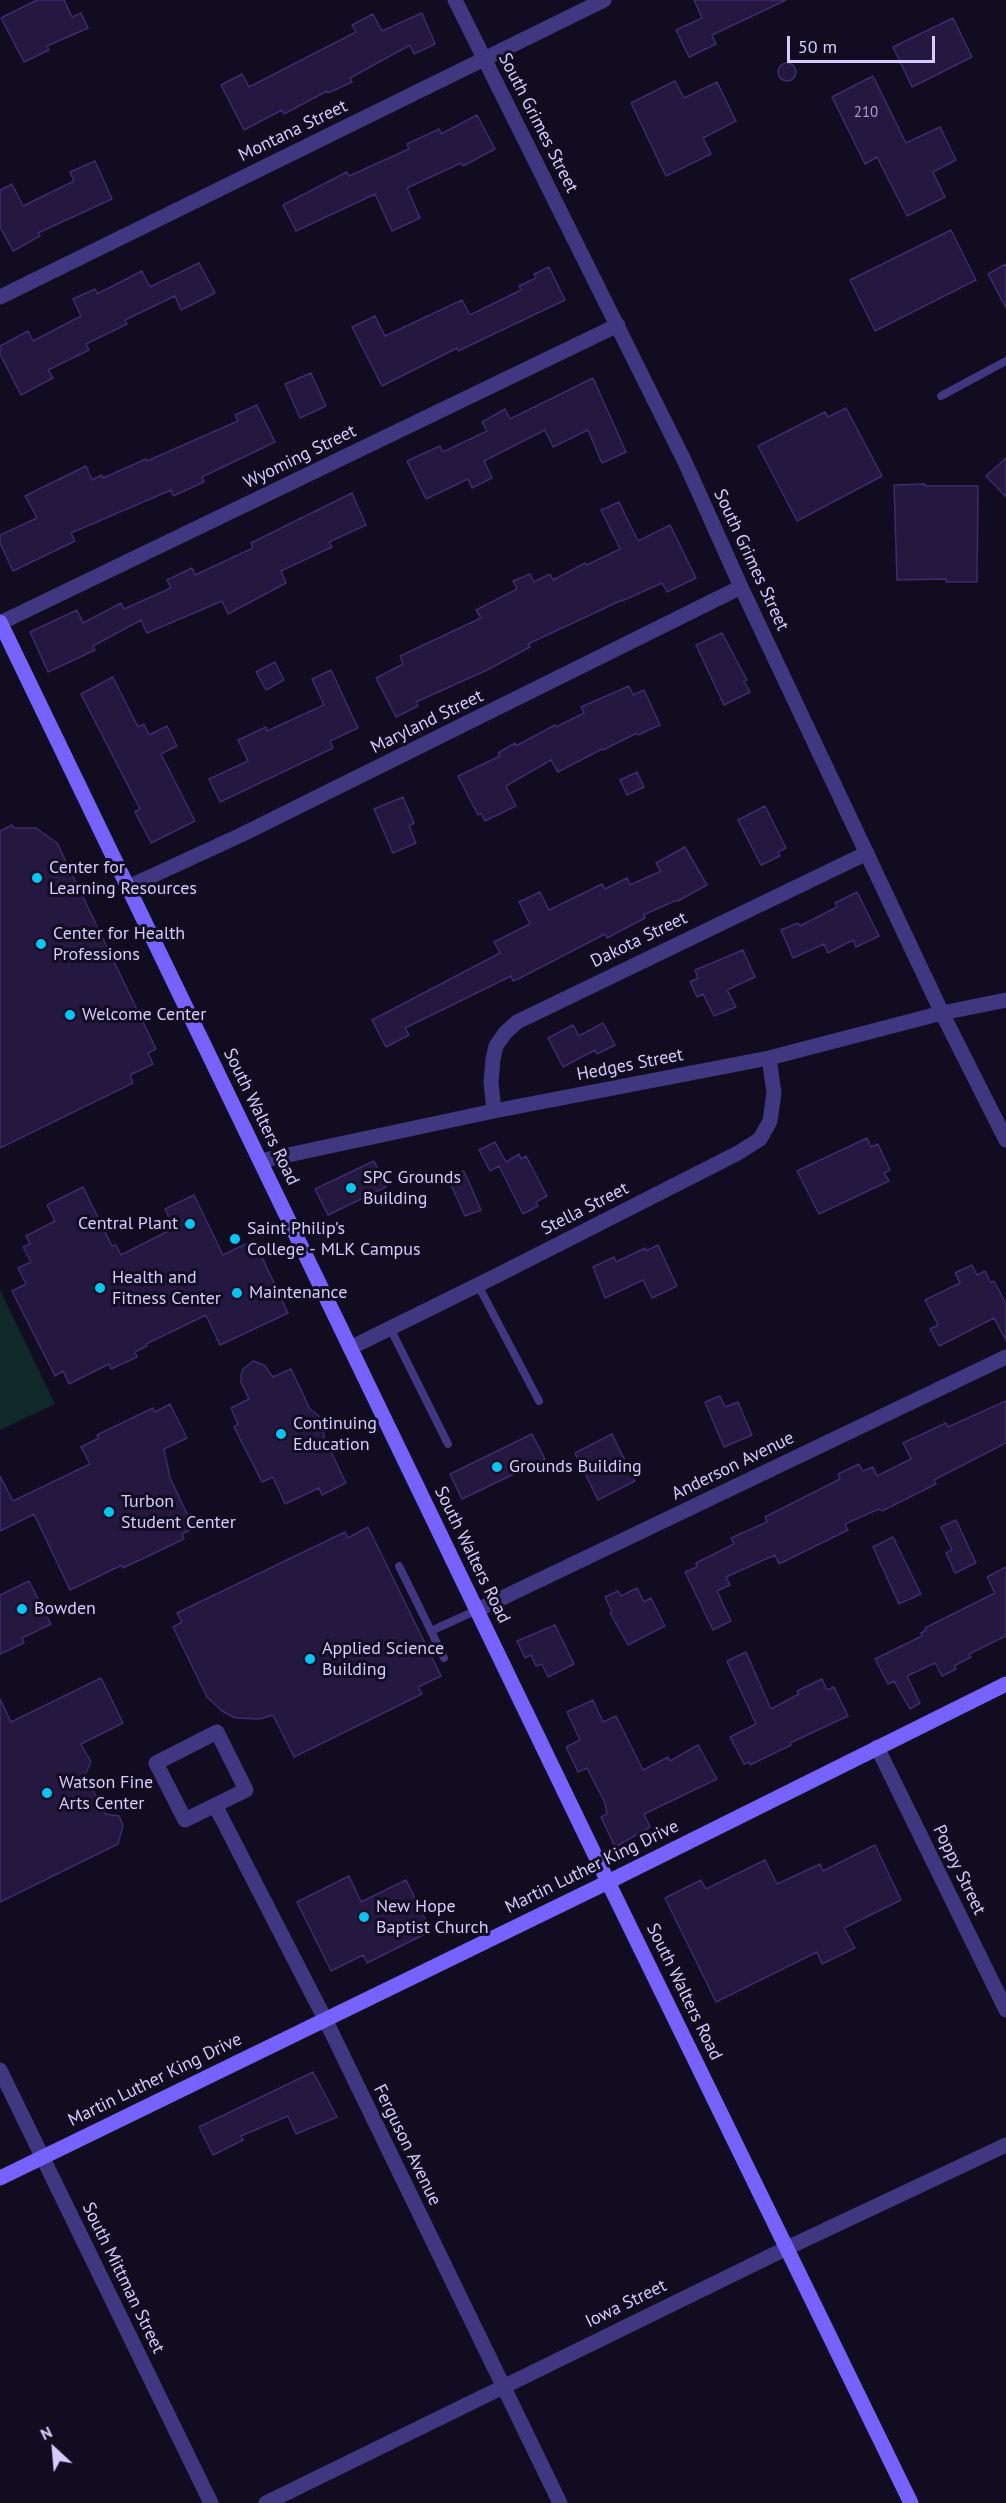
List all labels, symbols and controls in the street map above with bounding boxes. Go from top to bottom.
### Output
scale bar [790,24,938,62]
text: 50 m [798,35,837,58]
street label: South Grimes Street [493,50,583,196]
street label: Montana Street [235,95,351,167]
house number: 210 [854,104,878,122]
street label: Wyoming Street [240,421,360,493]
street label: South Grimes Street [709,486,793,634]
street label: Maryland Street [367,686,487,758]
place label: Center for Learning Resources [49,857,197,900]
marker: Center for Learning Resources [30,871,44,885]
street label: Dakota Street [587,907,691,973]
place label: Center for Health Professions [53,923,185,966]
marker: Center for Health Professions [34,937,48,951]
place label: Welcome Center [82,1004,206,1026]
marker: Welcome Center [63,1008,77,1022]
street label: Hedges Street [575,1044,685,1086]
street label: South Walters Road [218,1045,304,1189]
place label: SPC Grounds Building [363,1167,461,1210]
street label: Stella Street [538,1178,632,1240]
marker: SPC Grounds Building [344,1181,358,1195]
place label: Central Plant [78,1213,178,1235]
marker: Central Plant [183,1217,197,1231]
place label: Saint Philip's College - MLK Campus [247,1218,421,1260]
marker: Saint Philip's College - MLK Campus [228,1232,242,1246]
place label: Health and Fitness Center [112,1267,221,1310]
marker: Health and Fitness Center [93,1281,107,1295]
place label: Maintenance [249,1282,347,1304]
marker: Maintenance [230,1286,244,1300]
place label: Continuing Education [293,1413,377,1456]
marker: Continuing Education [274,1427,288,1441]
street label: Anderson Avenue [668,1427,798,1505]
place label: Grounds Building [509,1456,642,1478]
marker: Grounds Building [490,1460,504,1474]
street label: South Walters Road [429,1483,515,1627]
place label: Turbon Student Center [121,1491,236,1534]
marker: Turbon Student Center [102,1505,116,1519]
place label: Bowden [34,1598,96,1620]
marker: Bowden [15,1602,29,1616]
place label: Applied Science Building [322,1638,444,1680]
marker: Applied Science Building [303,1652,317,1666]
place label: Watson Fine Arts Center [59,1772,153,1814]
marker: Watson Fine Arts Center [40,1786,54,1800]
street label: Martin Luther King Drive [502,1816,682,1918]
street label: Poppy Street [928,1821,990,1919]
place label: New Hope Baptist Church [376,1896,488,1938]
marker: New Hope Baptist Church [357,1910,371,1924]
street label: South Walters Road [641,1920,727,2064]
street label: Martin Luther King Drive [65,2029,245,2131]
street label: Ferguson Avenue [368,2081,446,2209]
street label: South Mittman Street [77,2199,169,2357]
street label: Iowa Street [582,2275,670,2333]
north arrow [24,2419,84,2479]
text: N [37,2422,55,2444]

